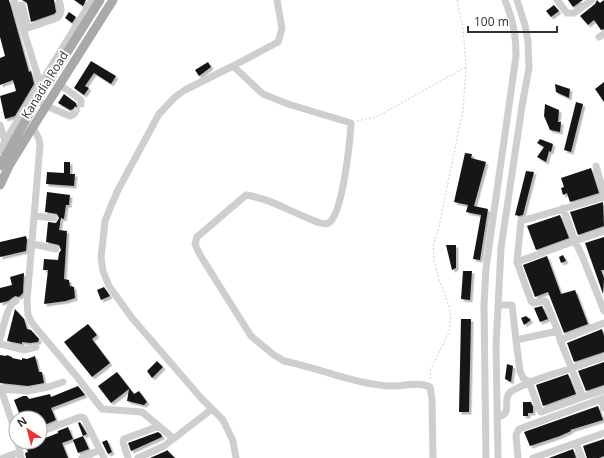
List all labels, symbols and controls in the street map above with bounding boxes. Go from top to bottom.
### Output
scale bar [468,8,557,34]
text: 100 m [474,13,509,30]
street label: Kanadia Road [17,48,72,122]
north arrow [8,410,48,450]
text: N [14,413,30,430]

